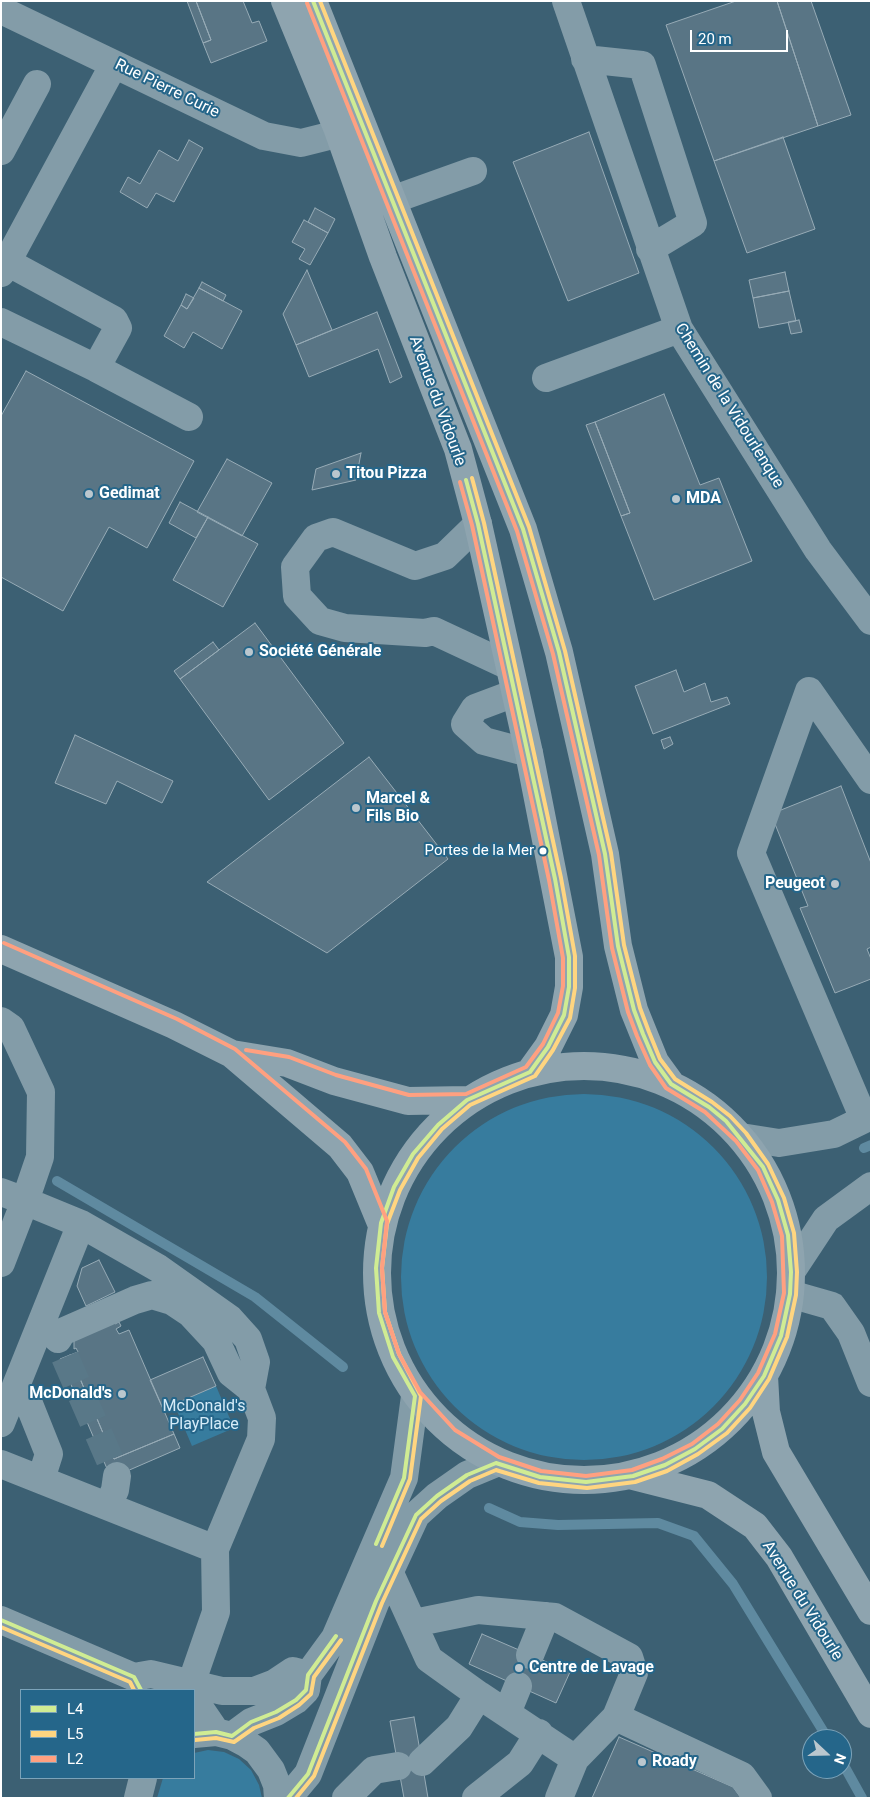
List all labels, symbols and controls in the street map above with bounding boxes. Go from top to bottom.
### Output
scale bar [692,20,790,52]
text: 20 m [698,30,732,48]
street label: Rue Pierre Curie [112,55,222,123]
street label: Chemin de la Vidourlenque [670,320,788,492]
street label: Avenue du Vidourle [405,333,469,469]
place label: Titou Pizza [346,464,427,484]
marker: Titou Pizza [330,468,342,480]
place label: Gedimat [99,484,160,504]
marker: Gedimat [83,488,95,500]
place label: MDA [686,489,721,509]
marker: MDA [670,493,682,505]
place label: Société Générale [259,642,381,662]
marker: Société Générale [243,646,255,658]
place label: Marcel & Fils Bio [366,789,430,827]
marker: Marcel & Fils Bio [350,802,362,814]
place label: Portes de la Mer [425,842,534,860]
marker: Portes de la Mer [538,846,548,856]
place label: Peugeot [765,874,825,894]
marker: Peugeot [829,878,841,890]
place label: McDonald's [29,1384,112,1404]
marker: McDonald's [116,1388,128,1400]
park label: McDonald's PlayPlace [163,1397,245,1435]
street label: Avenue du Vidourle [758,1538,846,1664]
place label: Centre de Lavage [529,1658,654,1678]
marker: Centre de Lavage [513,1662,525,1674]
legend [20,1689,195,1779]
text: L4 [67,1700,84,1718]
text: L5 [67,1725,84,1743]
north arrow [802,1729,852,1779]
text: L2 [67,1750,84,1768]
place label: Roady [652,1752,697,1772]
text: N [831,1752,849,1766]
marker: Roady [636,1756,648,1768]

